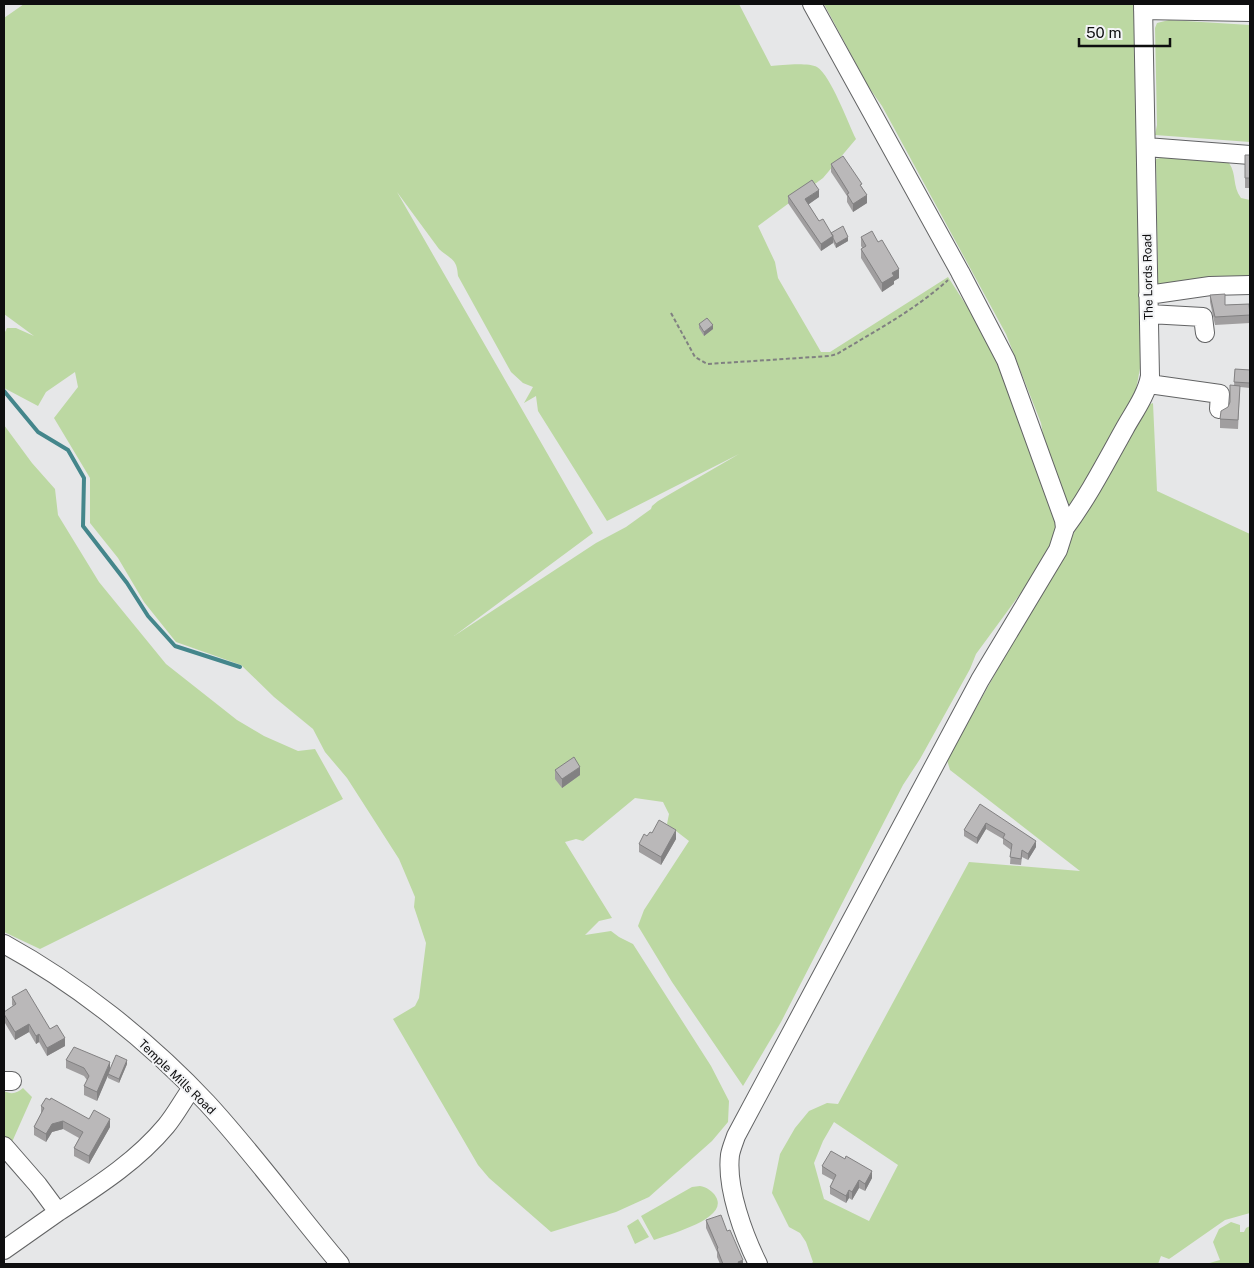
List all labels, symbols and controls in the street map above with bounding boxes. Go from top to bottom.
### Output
scale bar [1079,15,1170,47]
text: 50 m [1086,24,1121,41]
street label: The Lords Road [1140,234,1156,320]
street label: Temple Mills Road [136,1037,218,1117]

